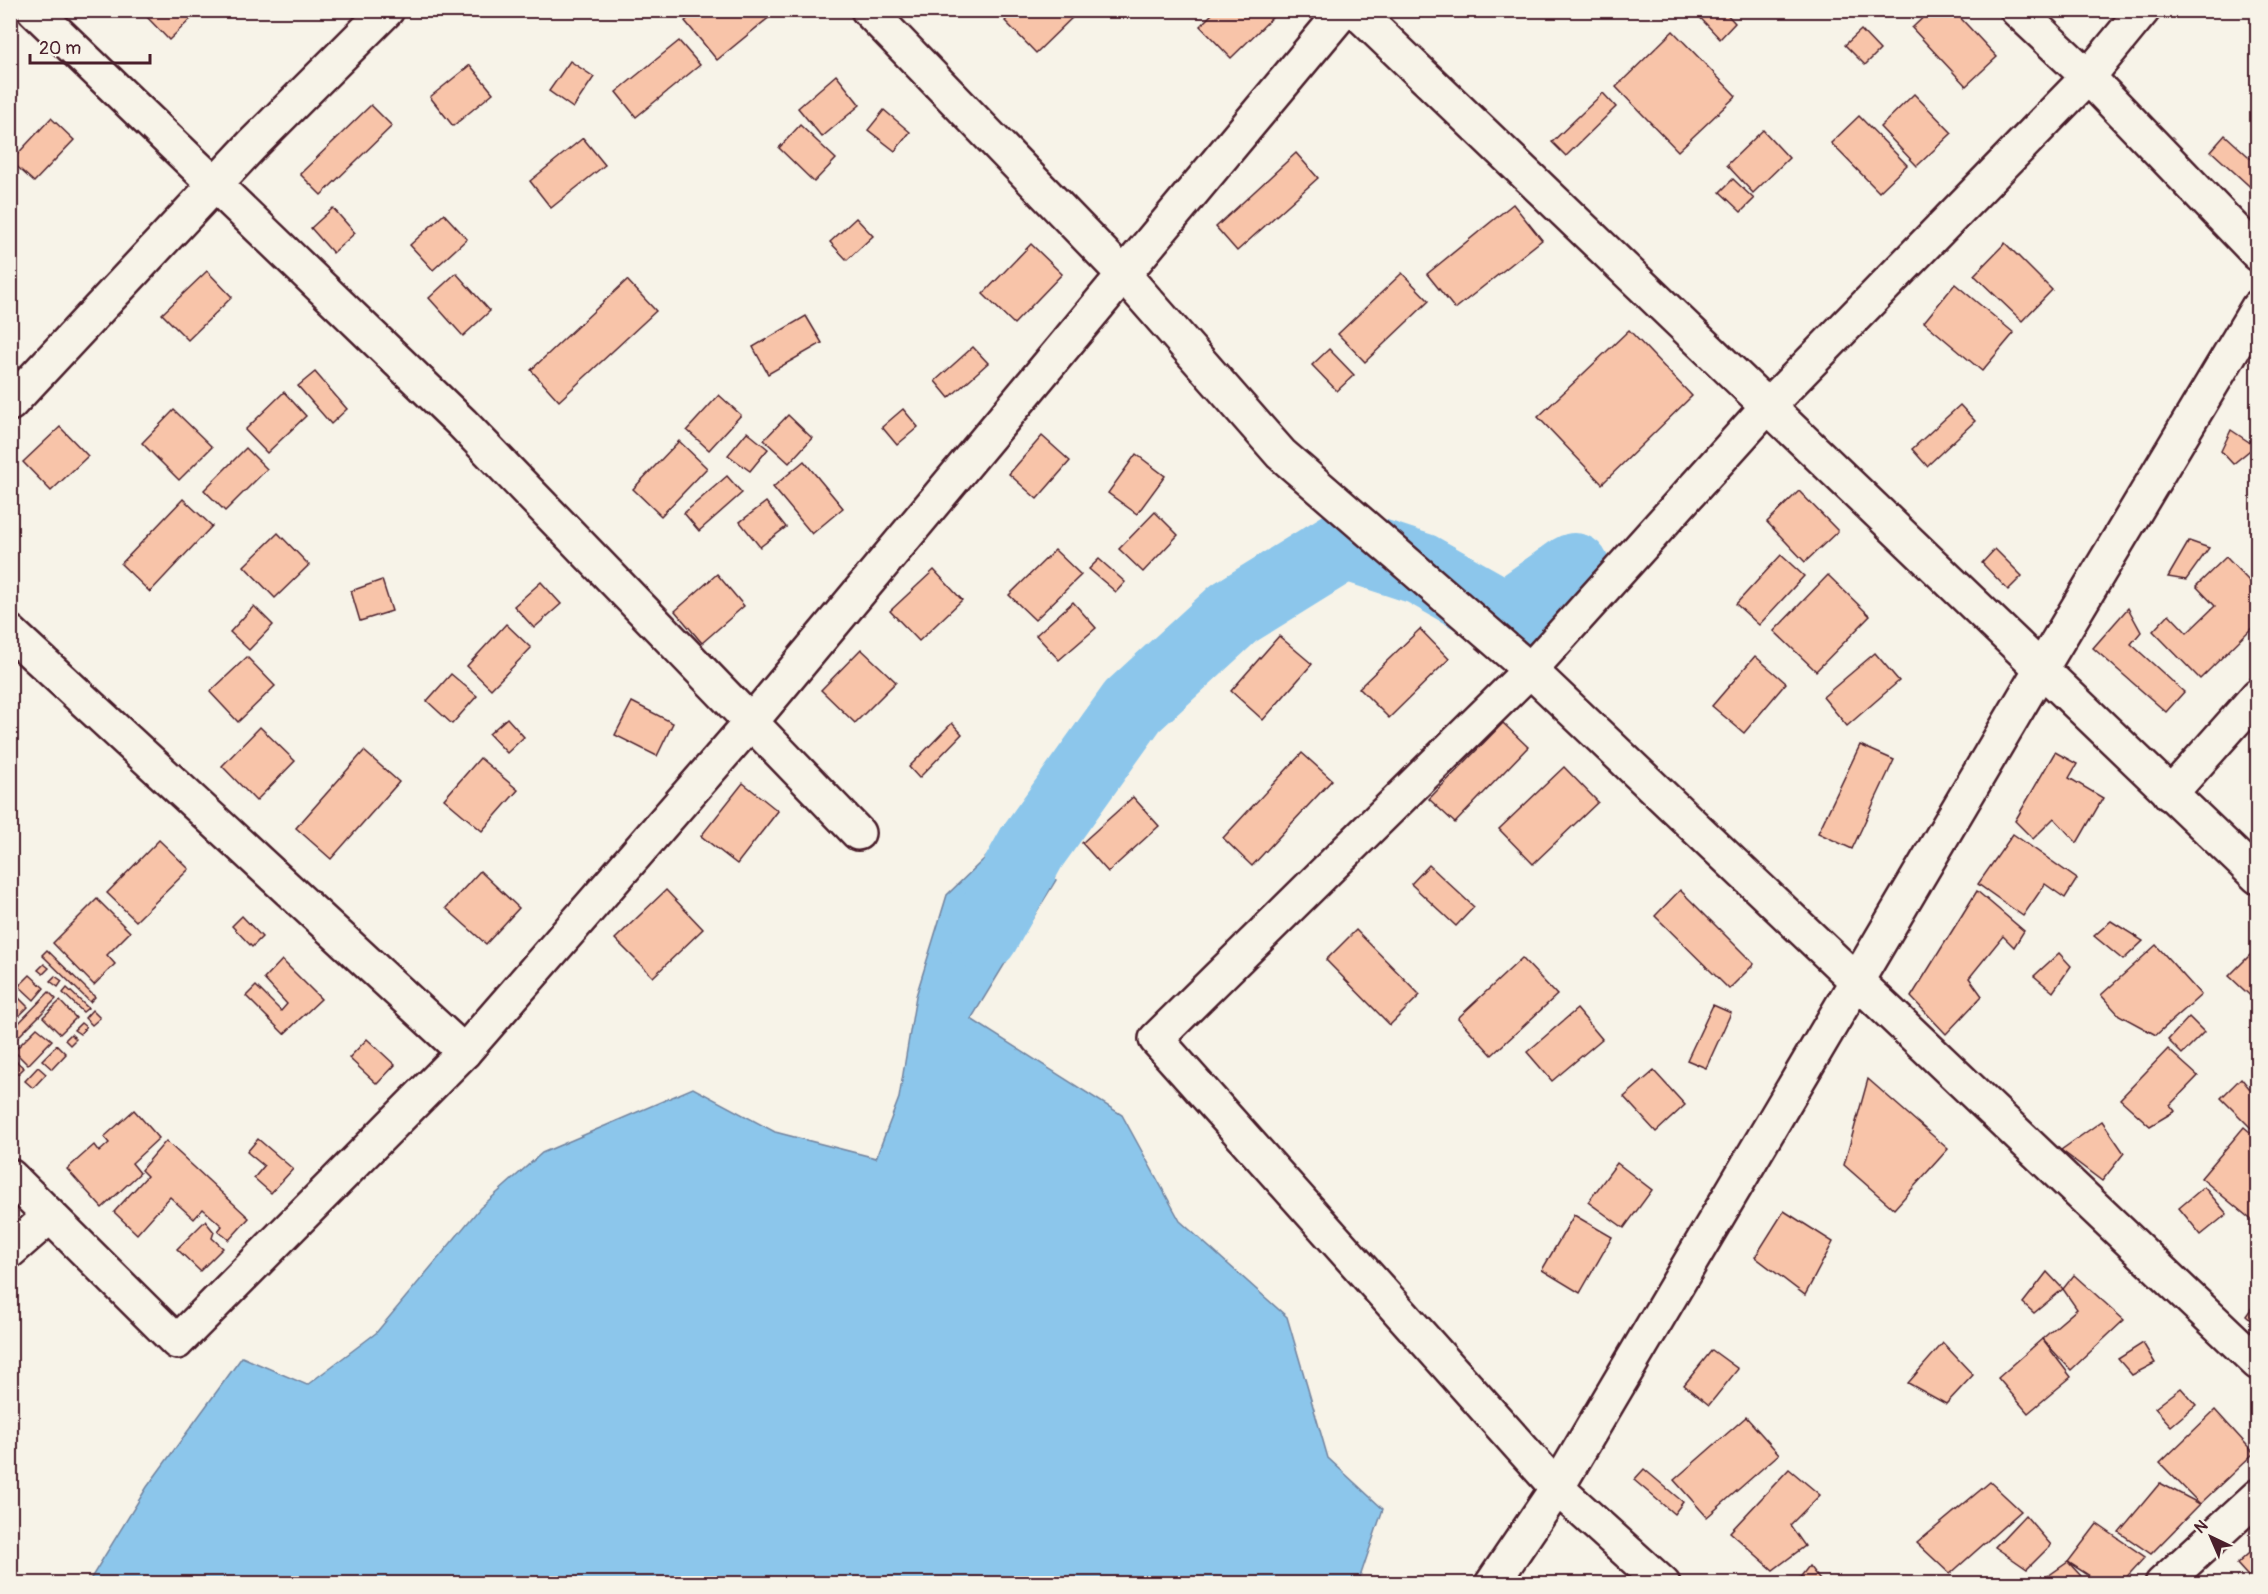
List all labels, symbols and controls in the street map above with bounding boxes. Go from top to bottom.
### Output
scale bar [30,27,150,65]
text: 20 m [39,37,81,60]
north arrow [2181,1507,2241,1567]
text: N [2190,1516,2212,1538]

